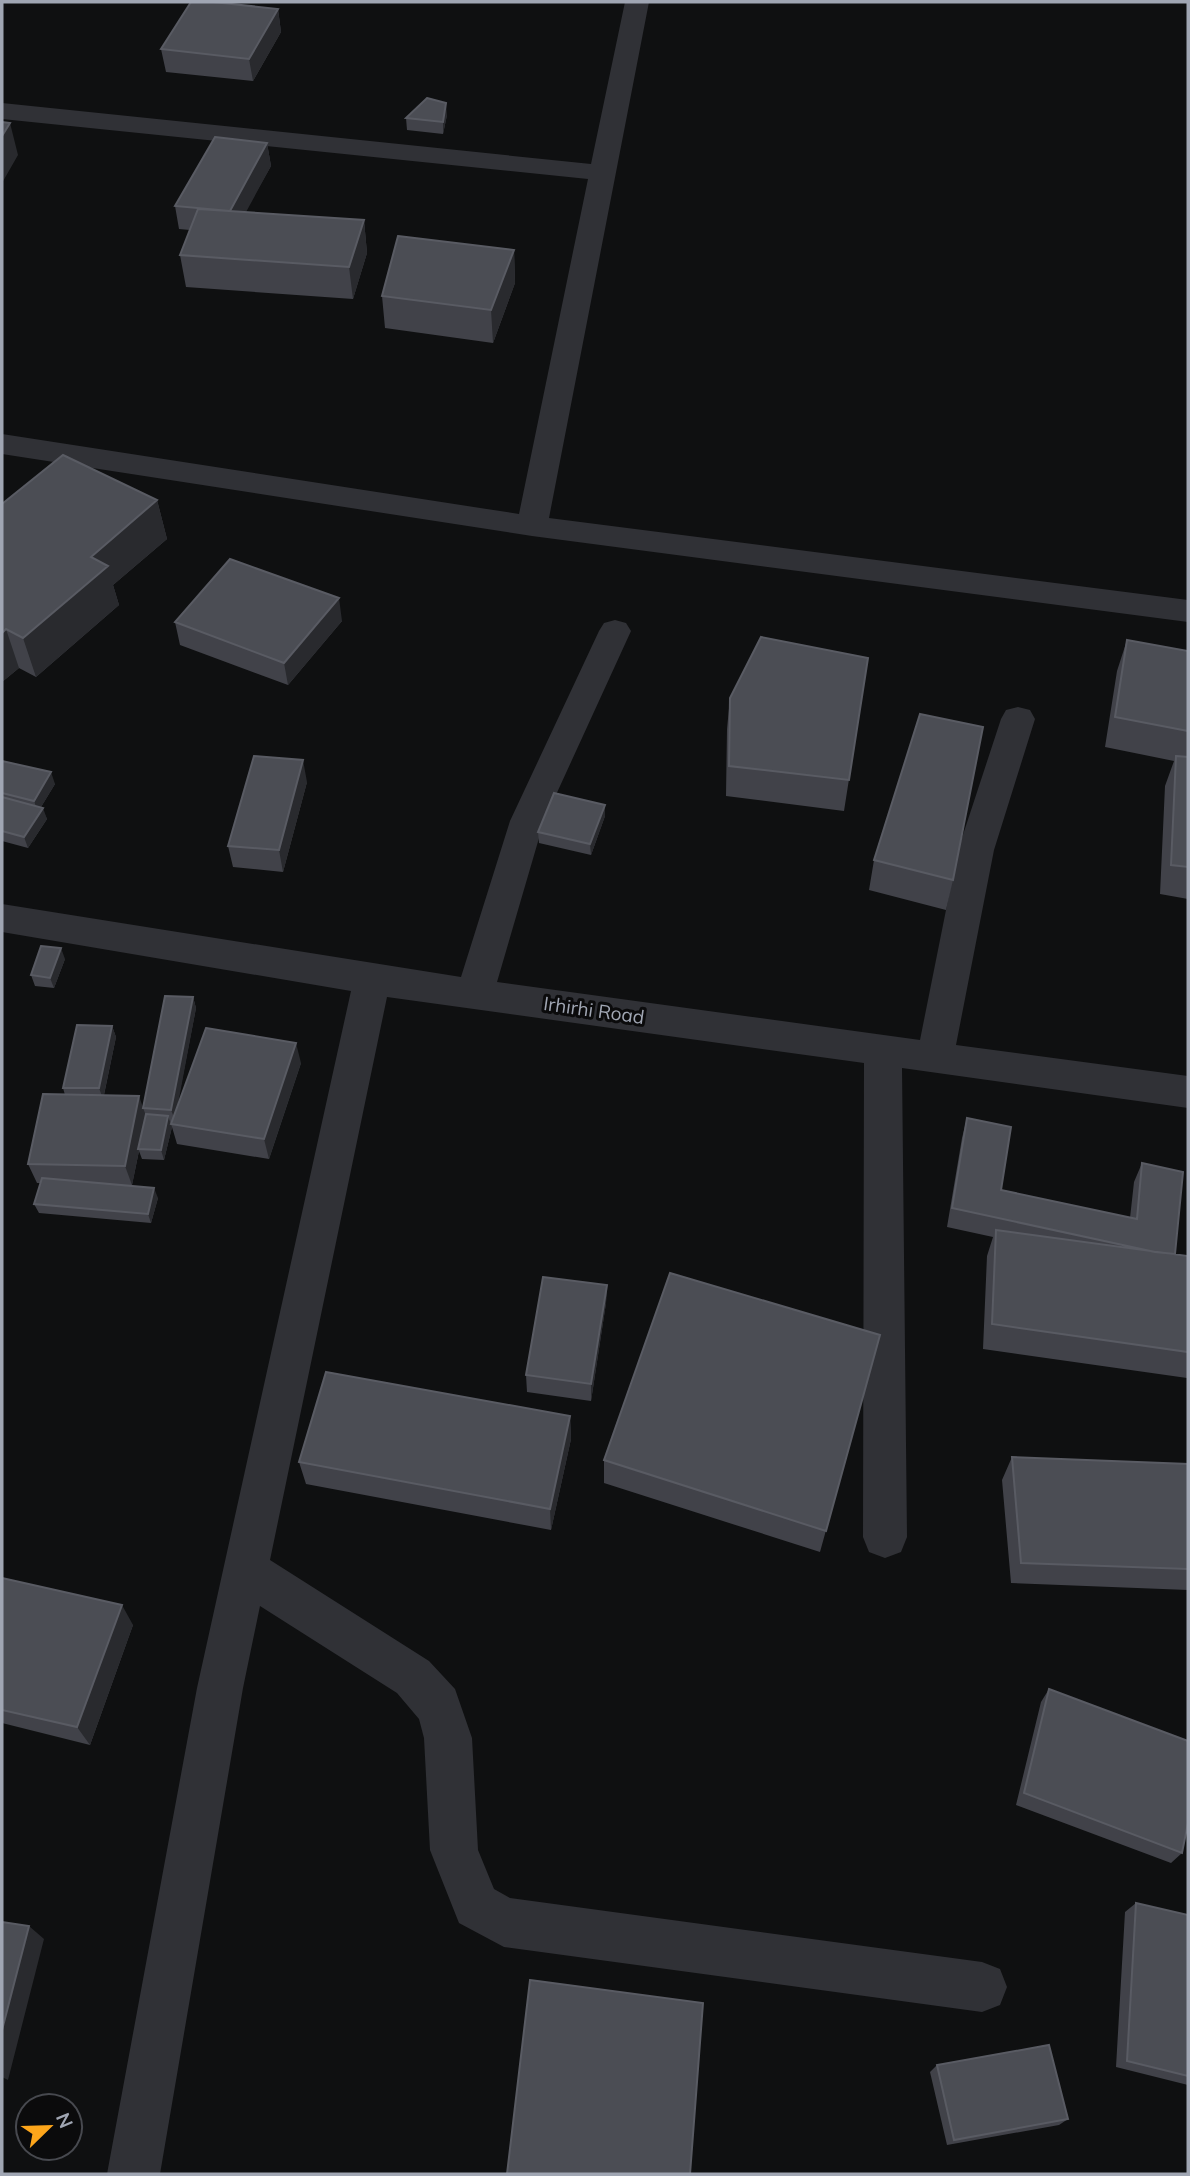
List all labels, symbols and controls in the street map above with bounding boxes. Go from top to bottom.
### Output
street label: Irhirhi Road [542,991,646,1029]
north arrow [14,2092,84,2162]
text: N [51,2109,78,2132]

